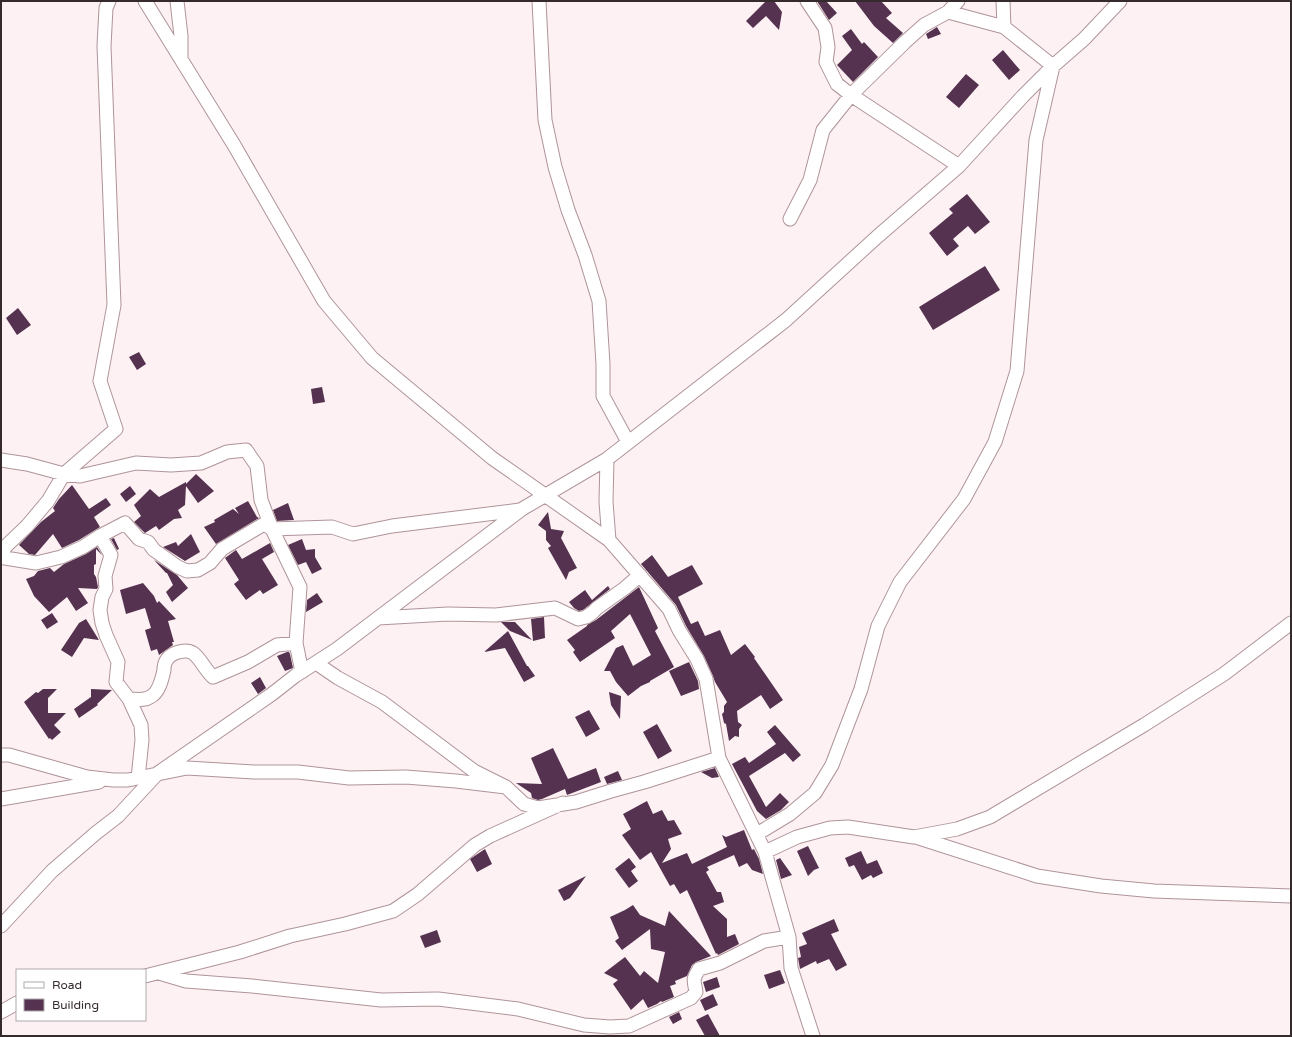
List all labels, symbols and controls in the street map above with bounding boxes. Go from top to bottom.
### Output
legend [16,969,146,1021]
text: Road [52,978,82,992]
text: Building [52,998,99,1012]

